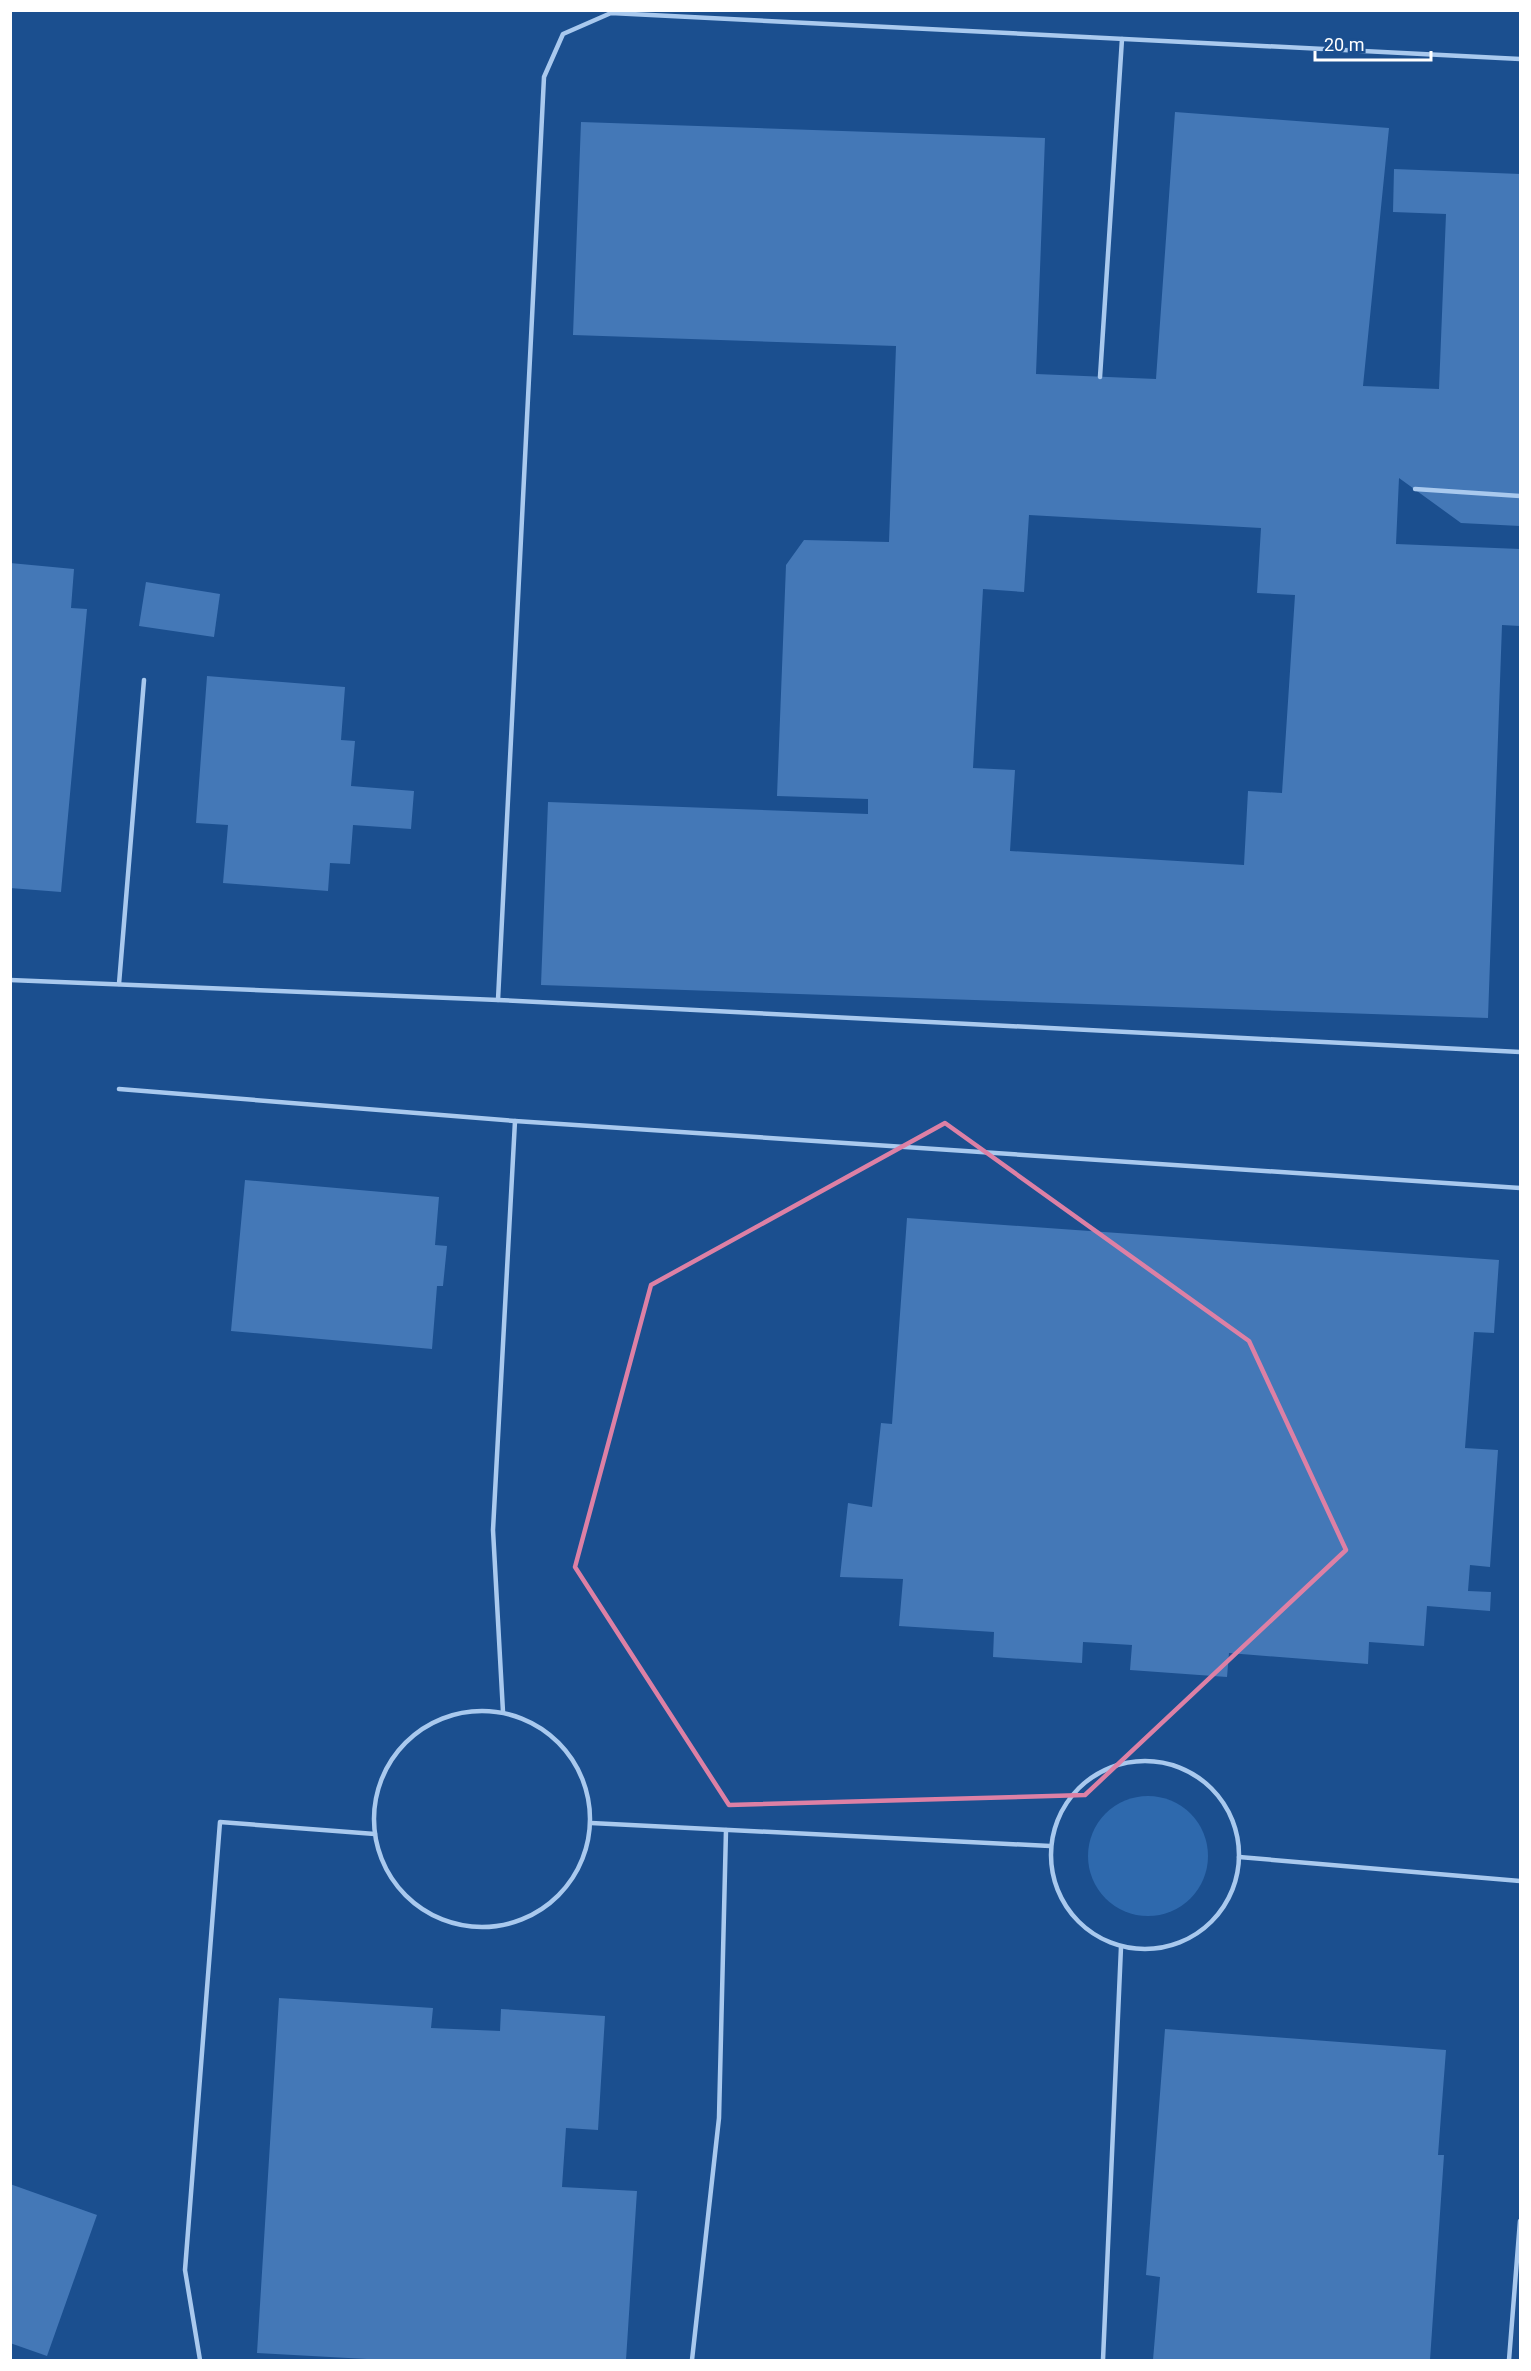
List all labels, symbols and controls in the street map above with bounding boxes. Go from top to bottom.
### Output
scale bar [1315,24,1430,62]
text: 20 m [1324,34,1364,55]

